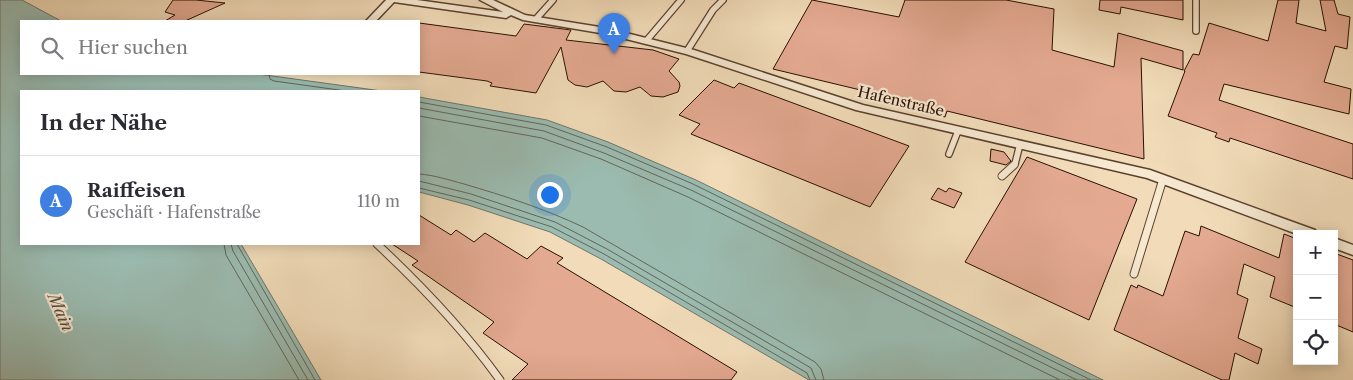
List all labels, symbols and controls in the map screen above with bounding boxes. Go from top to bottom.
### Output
pin: A [598,13,630,54]
search box [20,20,420,75]
icon: search [38,34,66,62]
text: Hier suchen [78,36,188,59]
street label: Hafenstraße [856,82,946,120]
text: In der Nähe [40,110,167,135]
text: Raiffeisen [87,179,186,202]
your location [537,182,563,208]
text: A [50,191,62,211]
text: 110 m [357,191,400,211]
text: Geschäft · Hafenstraße [87,202,261,222]
map controls [1293,230,1338,365]
button: + [1293,230,1338,275]
button: − [1293,275,1338,320]
water label: Main [43,288,78,334]
button: locate [1293,320,1338,365]

